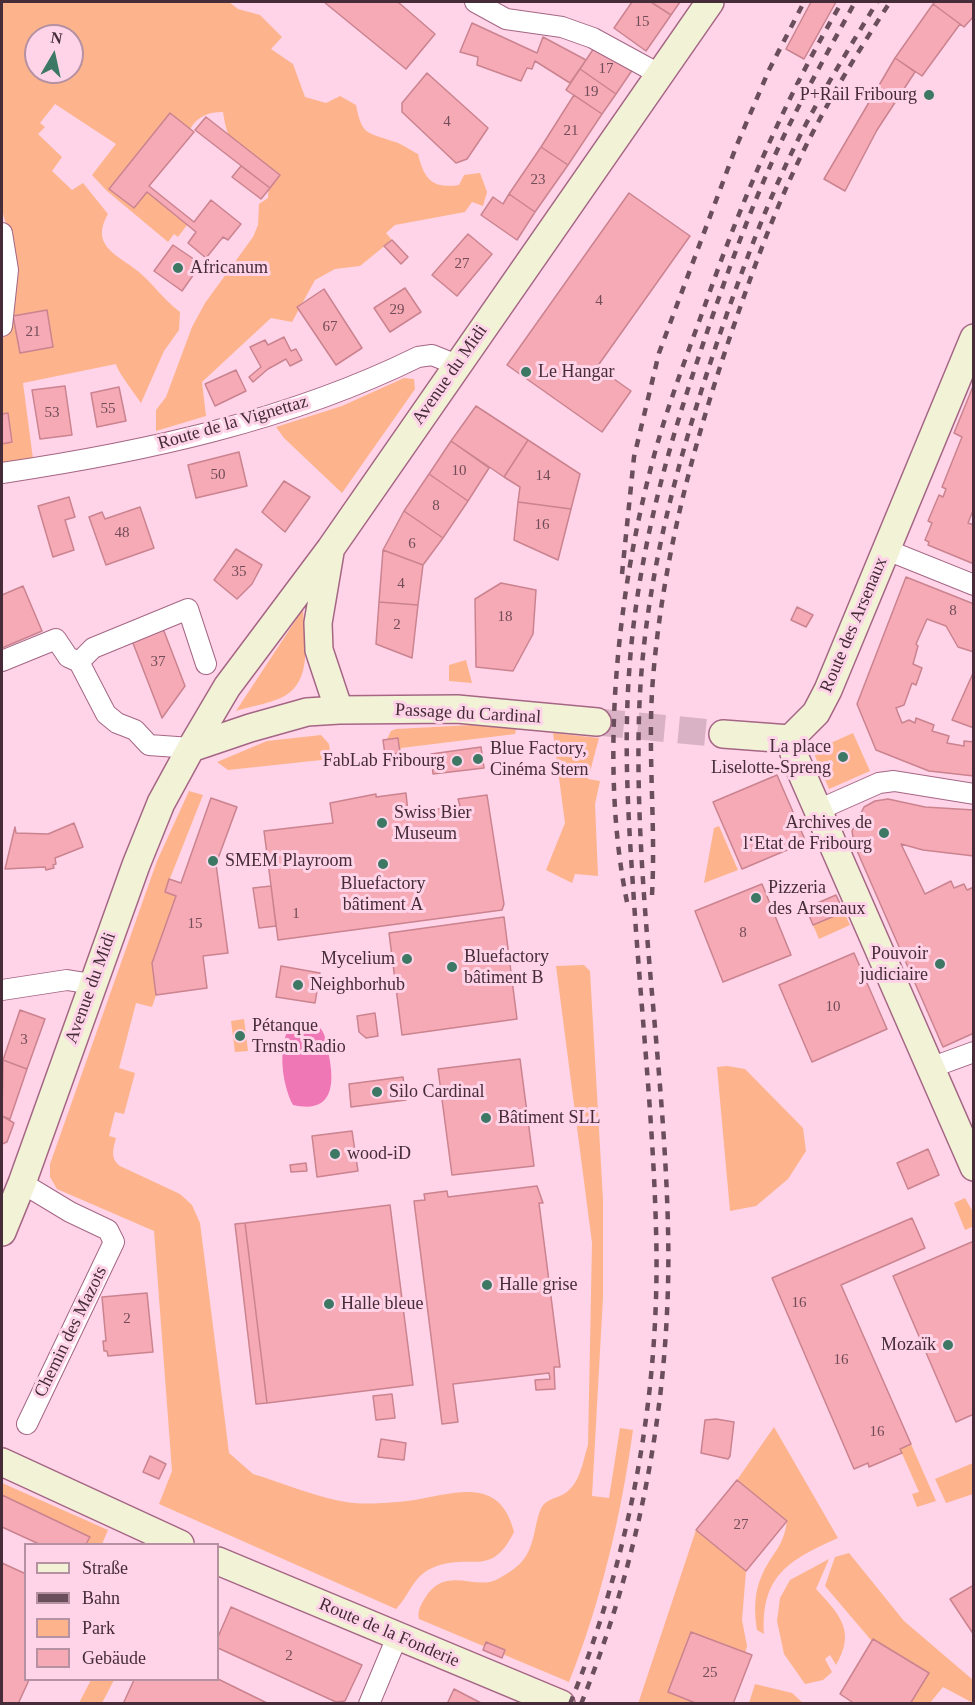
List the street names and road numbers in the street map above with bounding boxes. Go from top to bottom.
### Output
street label: Avenue du Midi [405,317,495,433]
street label: Route de la Vignettaz [146,388,320,458]
street label: Route des Arsenaux [812,545,896,705]
street label: Passage du Cardinal [383,699,553,729]
street label: Avenue du Midi [59,924,123,1052]
street label: Chemin des Mazots [26,1255,116,1409]
street label: Route de la Fonderie [305,1589,473,1677]

